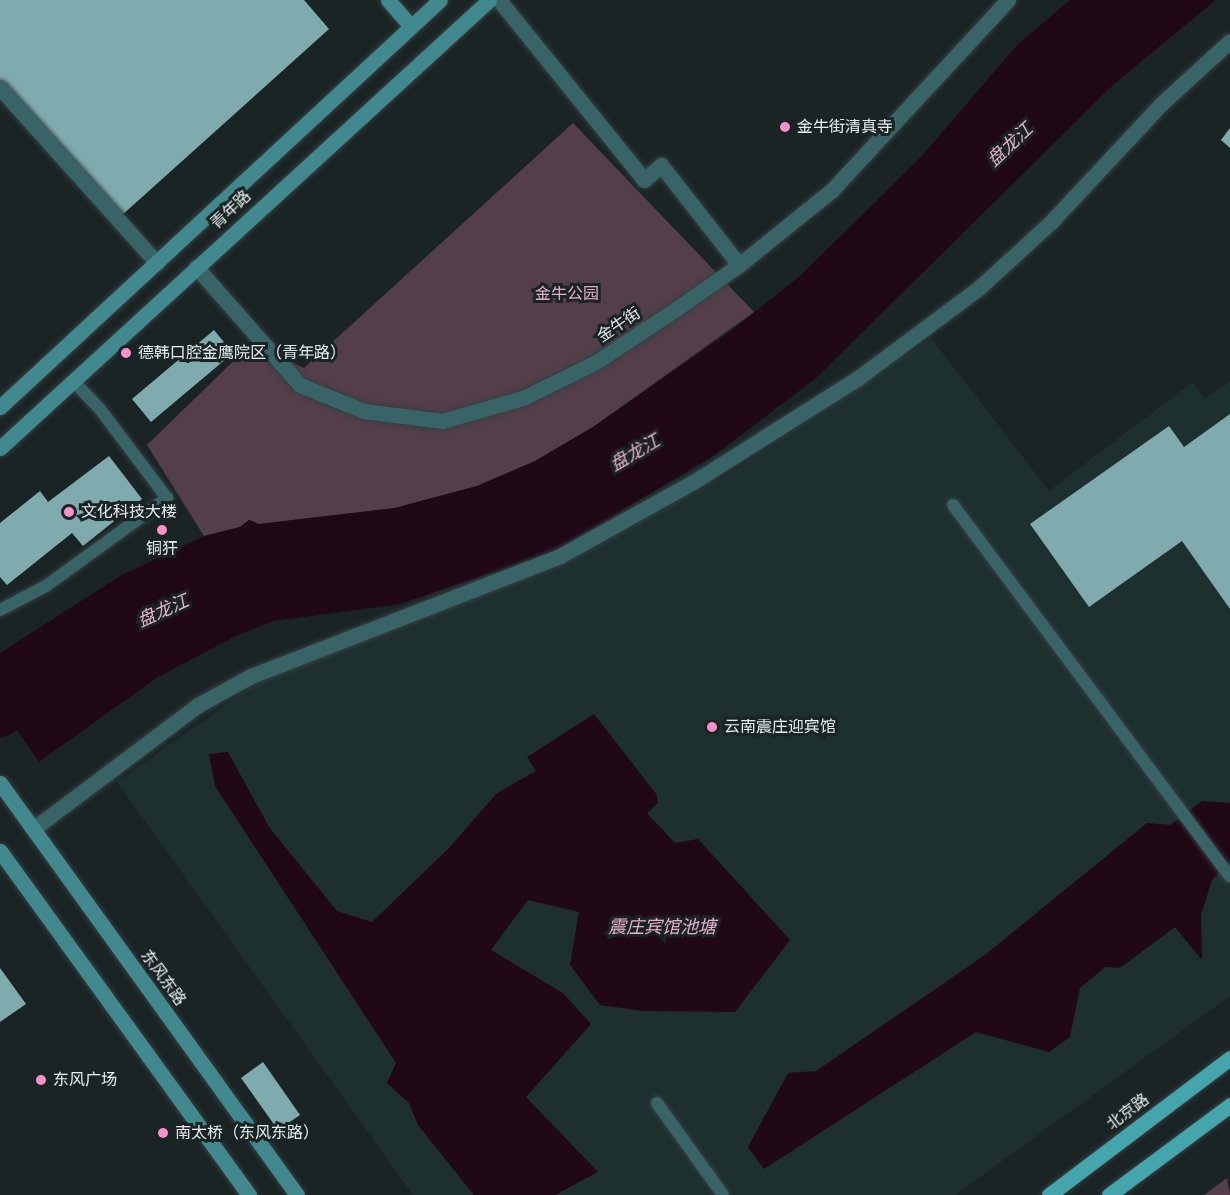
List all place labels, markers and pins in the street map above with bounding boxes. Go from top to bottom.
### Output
place label: 金牛街清真寺 [797,117,893,137]
marker: 金牛街清真寺 [778,120,792,134]
place label: 德韩口腔金鹰院区（青年路） [138,343,346,363]
marker: 德韩口腔金鹰院区（青年路） [119,346,133,360]
place label: 文化科技大楼 [81,502,177,522]
marker: 文化科技大楼 [62,505,76,519]
marker: 铜犴 [155,523,169,537]
place label: 铜犴 [146,539,178,559]
place label: 云南震庄迎宾馆 [724,717,836,737]
marker: 云南震庄迎宾馆 [705,720,719,734]
place label: 东风广场 [53,1070,117,1090]
marker: 东风广场 [34,1073,48,1087]
place label: 南太桥（东风东路） [175,1123,319,1143]
marker: 南太桥（东风东路） [156,1126,170,1140]

